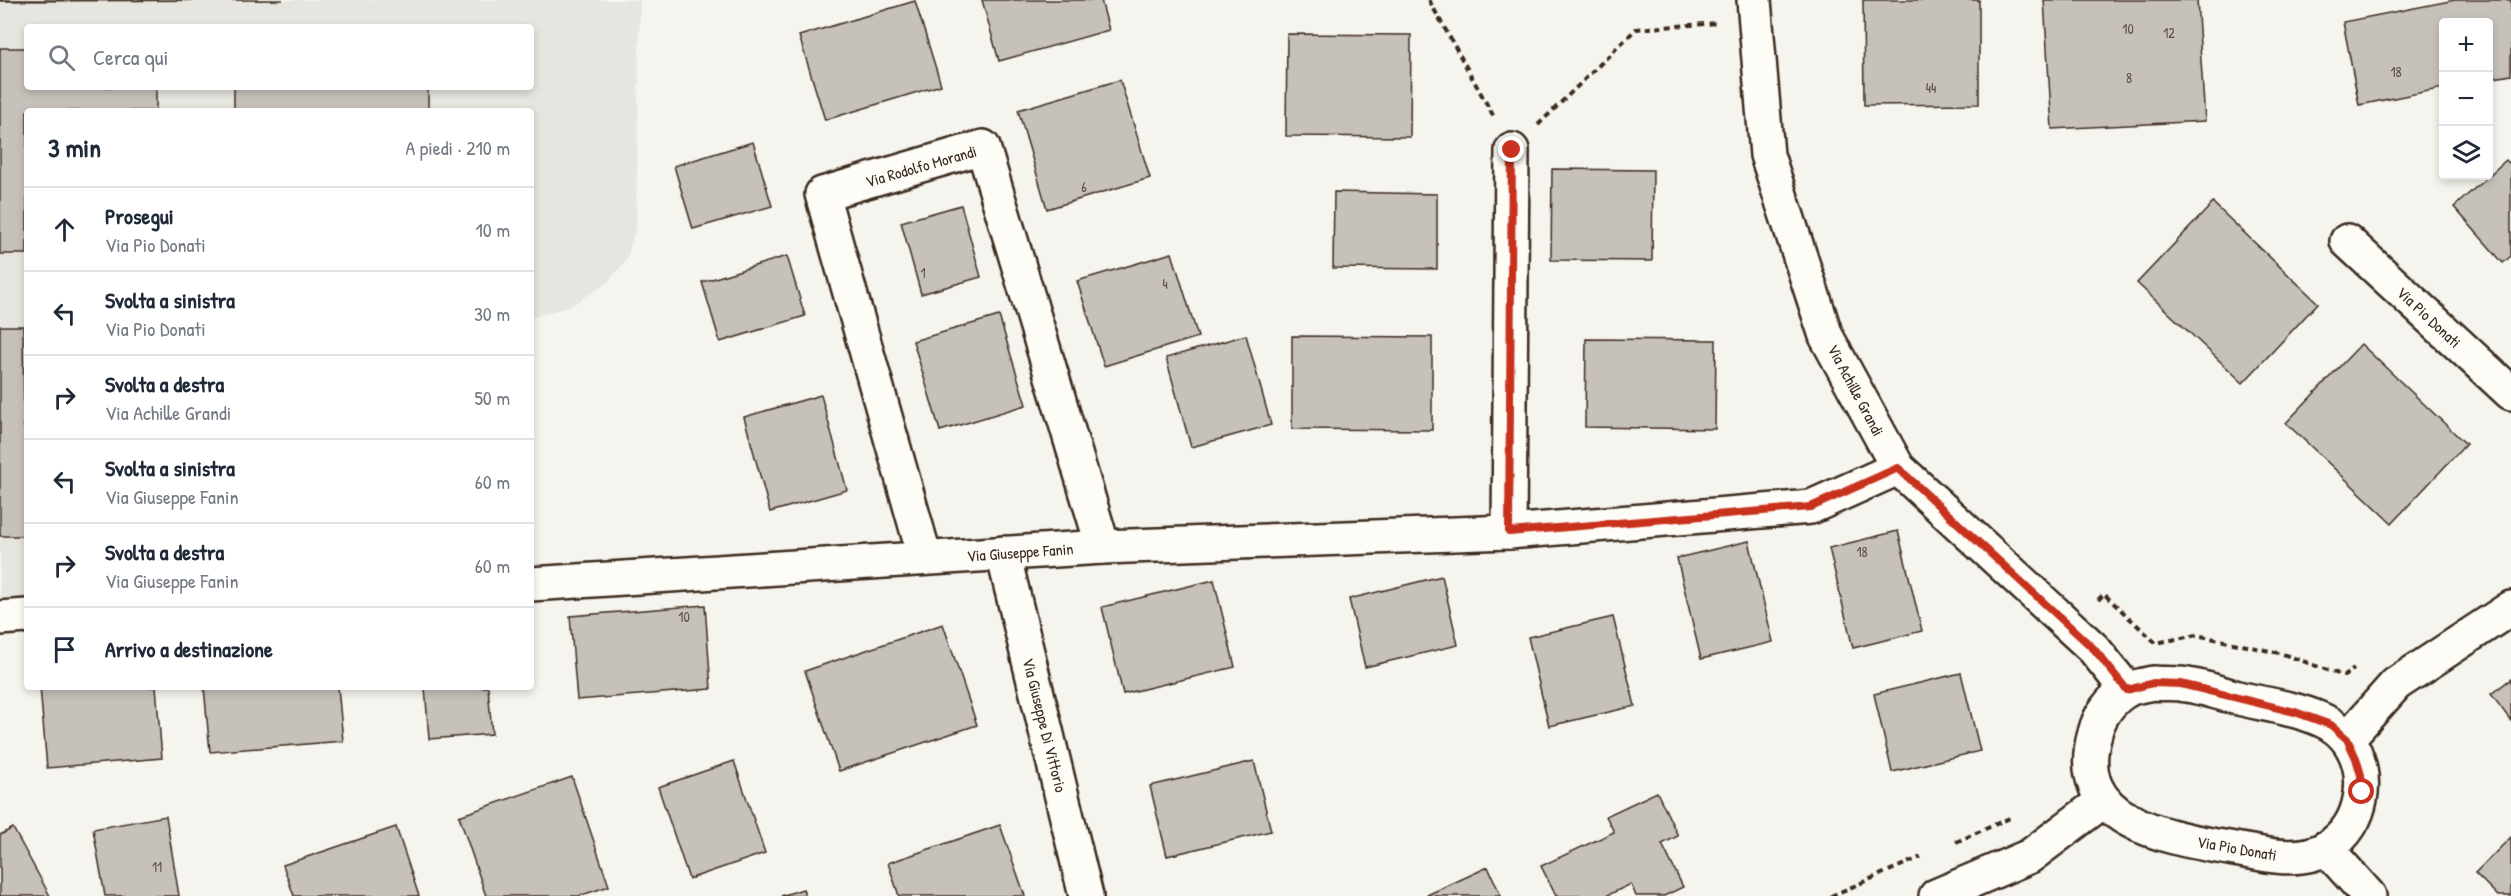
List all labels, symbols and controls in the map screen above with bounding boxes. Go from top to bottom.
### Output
map controls [2439,18,2493,180]
button: + [2439,18,2493,72]
house number: 10 [2122,19,2134,38]
house number: 12 [2163,23,2175,42]
search box [24,24,534,90]
icon: search [45,41,78,74]
text: Cerca qui [93,42,168,72]
house number: 18 [2390,62,2402,81]
house number: 8 [2126,68,2132,87]
button: − [2439,72,2493,126]
house number: 44 [1926,78,1936,97]
button: layers [2439,126,2493,180]
text: 3 min [48,130,101,165]
text: A piedi · 210 m [405,134,510,161]
route end [1498,136,1524,162]
street label: Via Rodolfo Morandi [863,140,979,192]
house number: 6 [1081,177,1087,196]
text: Prosegui [105,201,174,231]
icon: ahead [48,213,81,246]
text: 10 m [476,216,510,243]
text: Via Pio Donati [105,231,206,258]
house number: 1 [920,263,926,282]
house number: 4 [1162,274,1168,293]
street label: Via Pio Donati [2392,281,2466,353]
text: Svolta a sinistra [105,285,235,315]
icon: left [48,297,81,330]
text: 30 m [474,300,510,327]
text: Via Pio Donati [105,315,206,342]
street label: Via Achille Grandi [1823,340,1889,440]
text: Svolta a destra [105,369,224,399]
icon: right [48,381,81,414]
text: 50 m [474,384,510,411]
text: Via Achille Grandi [105,399,231,426]
text: Svolta a sinistra [105,453,235,483]
icon: left [48,465,81,498]
text: 60 m [475,468,510,495]
text: Via Giuseppe Fanin [105,483,238,510]
text: Svolta a destra [105,537,224,567]
street label: Via Giuseppe Fanin [966,537,1074,567]
house number: 18 [1856,542,1868,561]
icon: right [48,549,81,582]
text: 60 m [475,552,510,579]
text: Via Giuseppe Fanin [105,567,238,594]
house number: 10 [678,607,690,626]
icon: arrive [48,633,81,666]
text: Arrivo a destinazione [105,634,273,664]
street label: Via Giuseppe Di Vittorio [1018,656,1072,795]
route start [2348,778,2374,804]
street label: Via Pio Donati [2195,830,2279,866]
house number: 11 [152,857,162,876]

